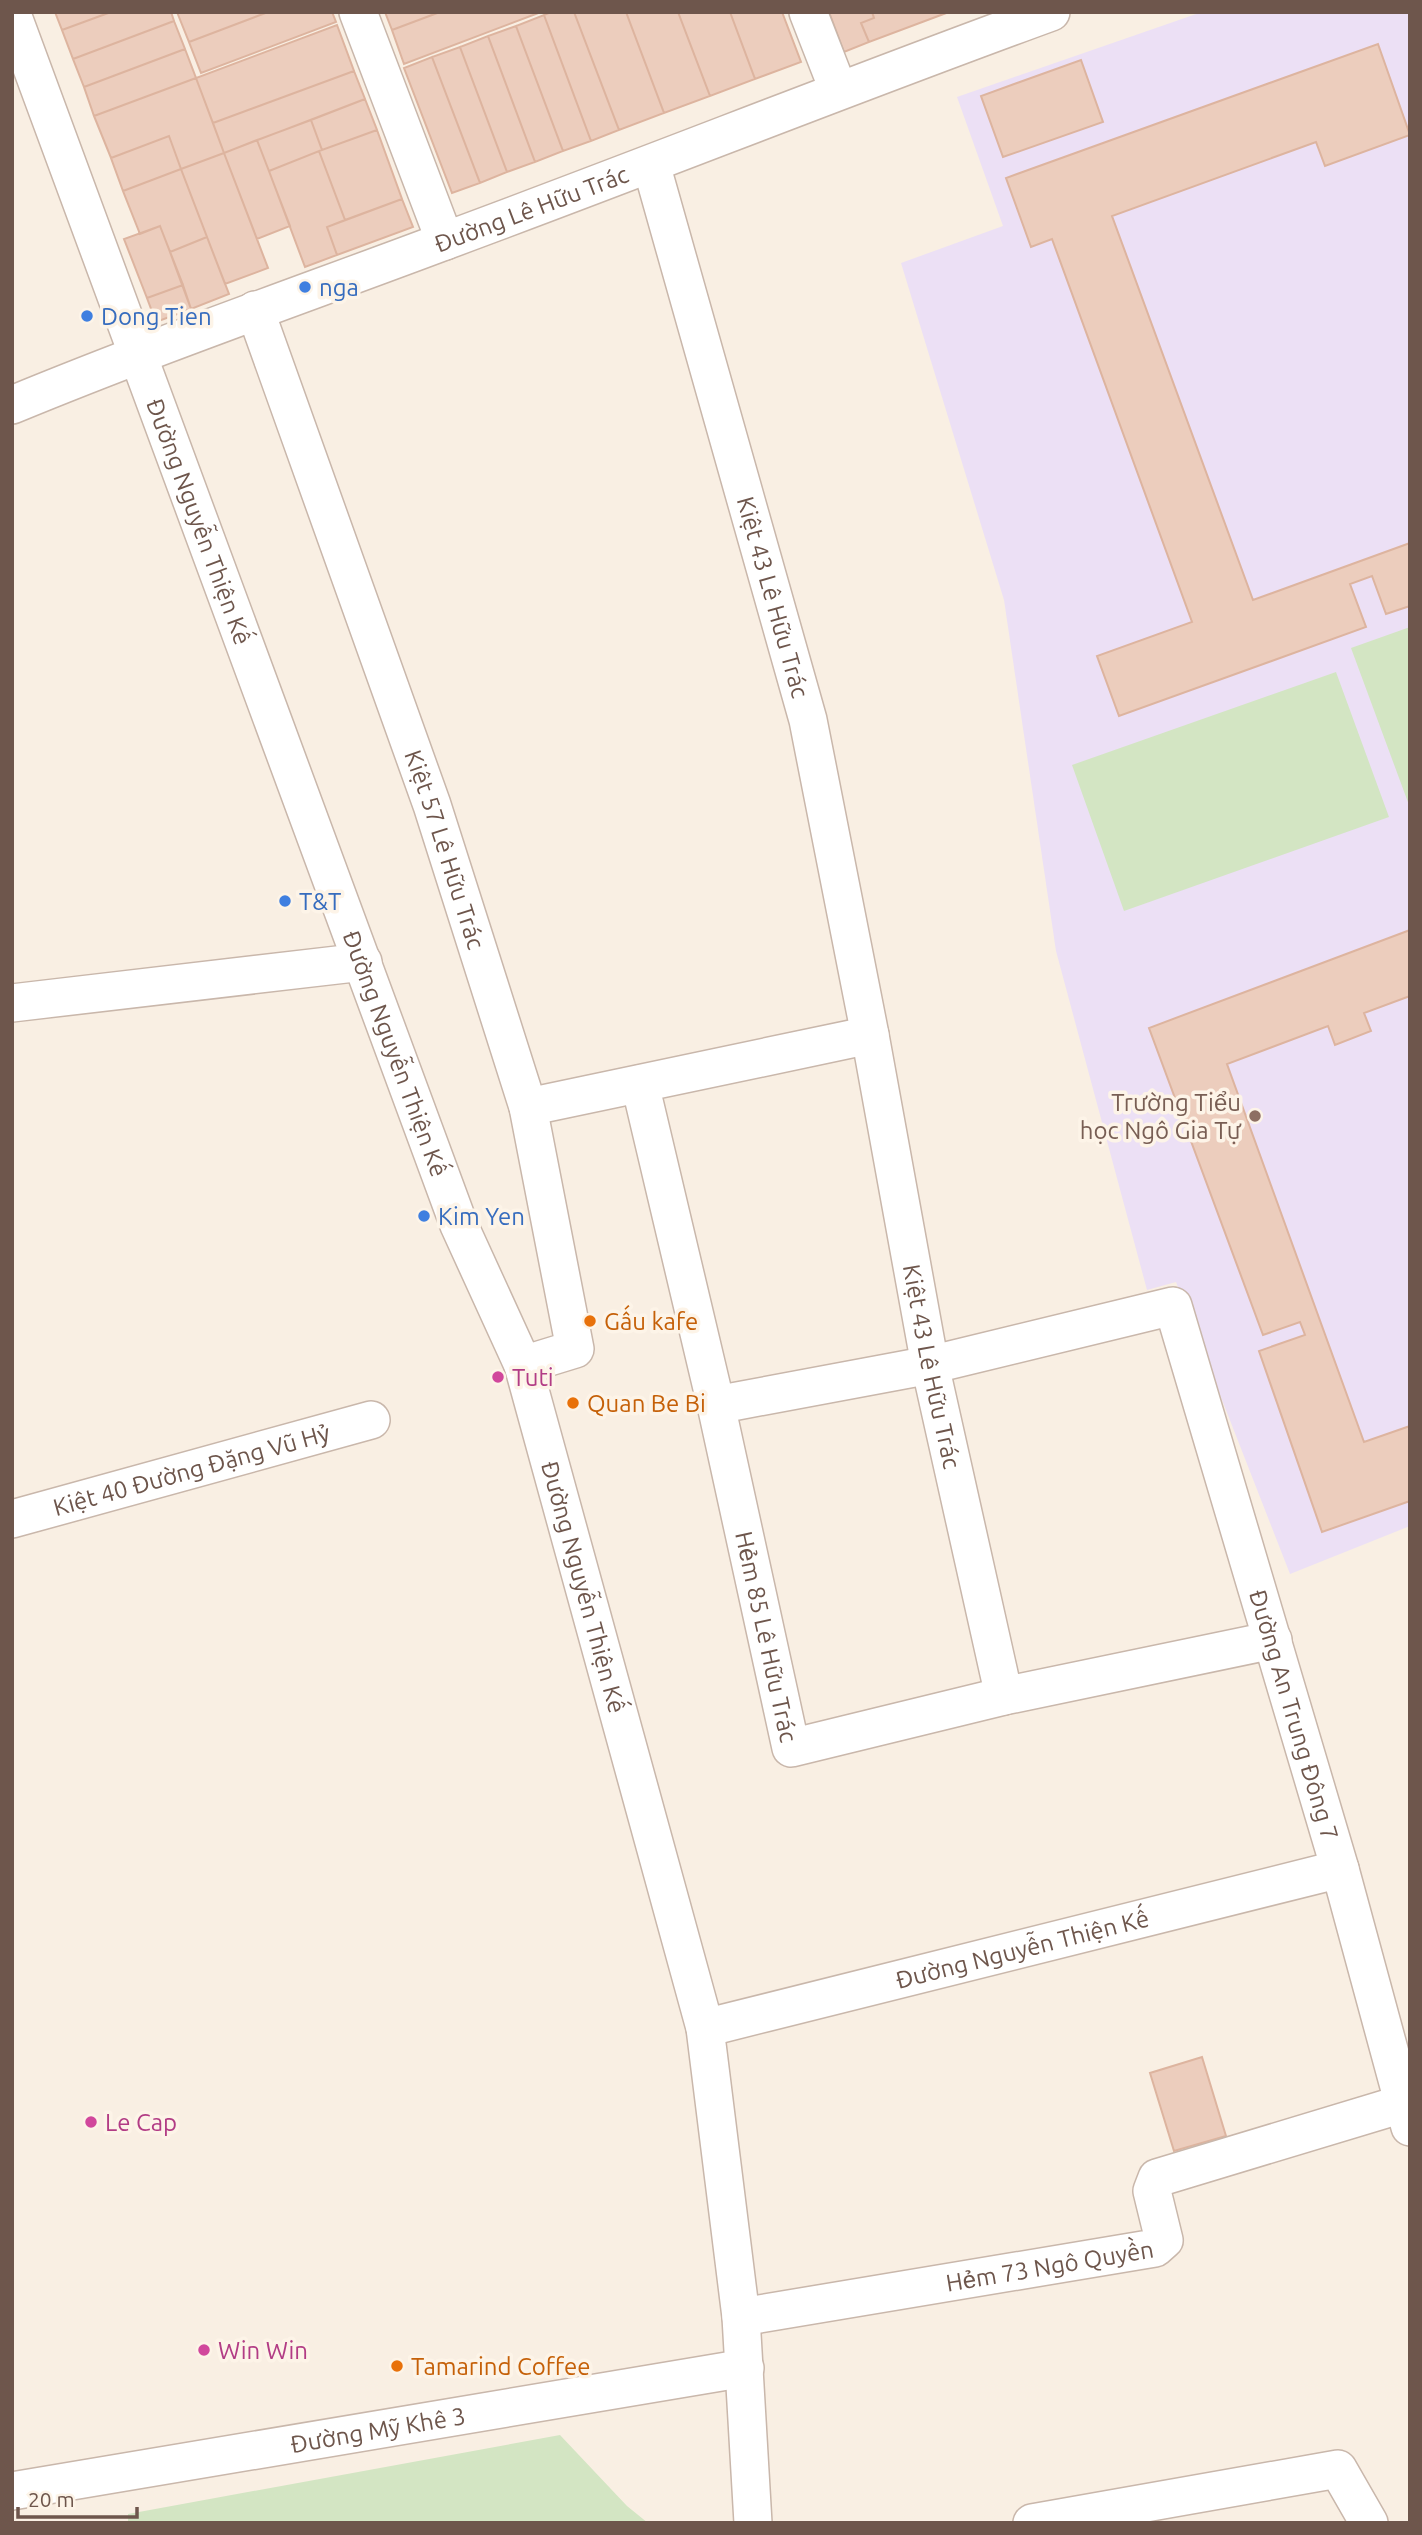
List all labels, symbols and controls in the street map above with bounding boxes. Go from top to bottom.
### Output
street label: Đường Lê Hữu Trác [430,160,632,257]
place label: nga [319,274,359,301]
marker: nga [297,279,313,295]
place label: Dong Tien [101,303,212,330]
marker: Dong Tien [79,308,95,324]
street label: Đường Nguyễn Thiện Kế [142,395,261,648]
street label: Kiệt 43 Lê Hữu Trác [732,493,815,701]
street label: Kiệt 57 Lê Hữu Trác [400,746,490,952]
place label: T&T [299,888,341,915]
marker: T&T [277,893,293,909]
street label: Đường Nguyễn Thiện Kế [338,927,457,1180]
place label: Trường Tiểu học Ngô Gia Tự [1080,1089,1242,1144]
marker: Trường Tiểu học Ngô Gia Tự [1247,1108,1263,1124]
place label: Kim Yen [438,1203,525,1230]
marker: Kim Yen [416,1208,432,1224]
street label: Kiệt 43 Lê Hữu Trác [898,1262,966,1471]
place label: Gấu kafe [604,1304,698,1335]
marker: Gấu kafe [582,1313,598,1329]
place label: Tuti [512,1364,554,1391]
marker: Tuti [490,1369,506,1385]
place label: Quan Be Bi [587,1390,706,1417]
marker: Quan Be Bi [565,1395,581,1411]
street label: Kiệt 40 Đường Đặng Vũ Hỷ [50,1419,333,1521]
street label: Đường Nguyễn Thiện Kế [536,1458,635,1716]
street label: Hẻm 85 Lê Hữu Trác [730,1529,803,1745]
street label: Đường An Trung Đông 7 [1244,1586,1344,1843]
street label: Đường Nguyễn Thiện Kế [893,1900,1152,1993]
place label: Le Cap [105,2109,177,2136]
marker: Le Cap [83,2114,99,2130]
street label: Hẻm 73 Ngô Quyền [944,2233,1156,2296]
place label: Win Win [218,2337,308,2364]
marker: Win Win [196,2342,212,2358]
place label: Tamarind Coffee [411,2353,590,2380]
marker: Tamarind Coffee [389,2358,405,2374]
street label: Đường Mỹ Khê 3 [288,2402,467,2458]
scale bar [18,2476,136,2520]
text: 20 m [28,2487,75,2511]

